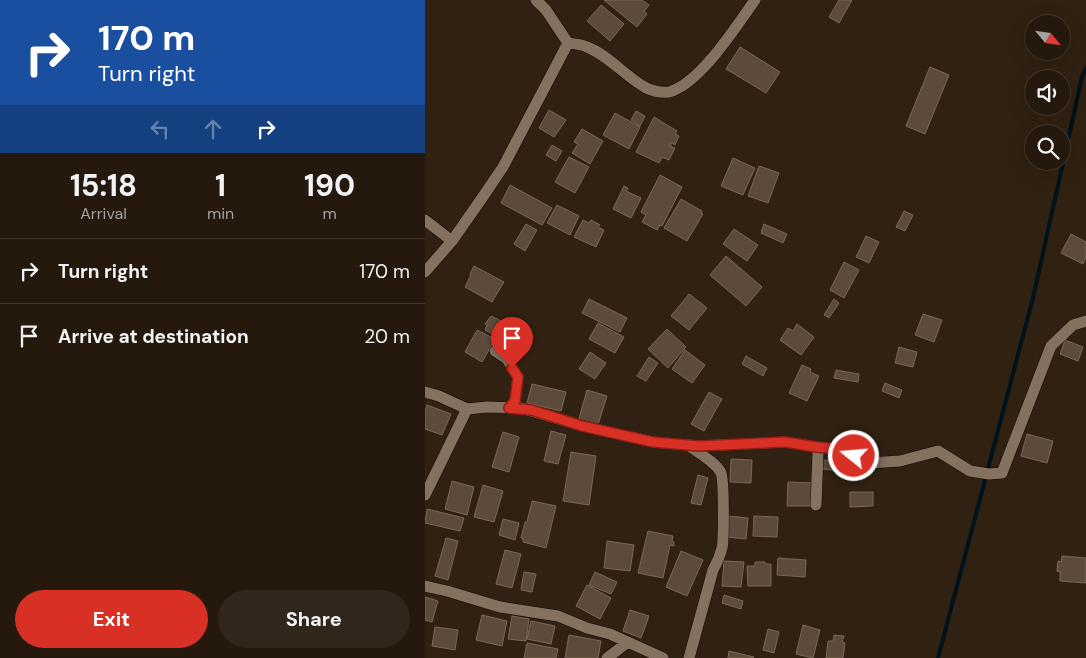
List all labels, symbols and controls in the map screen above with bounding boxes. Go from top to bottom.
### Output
text: 170 m [98,15,195,61]
north arrow [1025,15,1070,60]
map controls [1025,15,1070,170]
icon: right [15,20,80,85]
text: Turn right [98,59,195,88]
button: sound [1025,70,1070,115]
icon: left [146,115,174,143]
icon: ahead [199,115,227,143]
icon: right [252,115,280,143]
button: search [1025,125,1070,170]
text: 15:18 [70,166,137,205]
text: 1 [215,166,226,205]
text: 190 [304,166,355,205]
text: Arrival [80,203,127,224]
text: min [207,203,234,224]
text: m [322,203,337,224]
icon: right [15,257,43,285]
text: Turn right [58,259,148,284]
text: 170 m [359,259,410,284]
pin [491,317,533,368]
icon: arrive [15,322,43,350]
text: Arrive at destination [58,324,249,349]
text: 20 m [364,324,410,349]
icon: arrive [498,324,526,352]
position arrow [827,429,879,481]
button: Exit [15,590,208,648]
button: Share [218,590,410,648]

